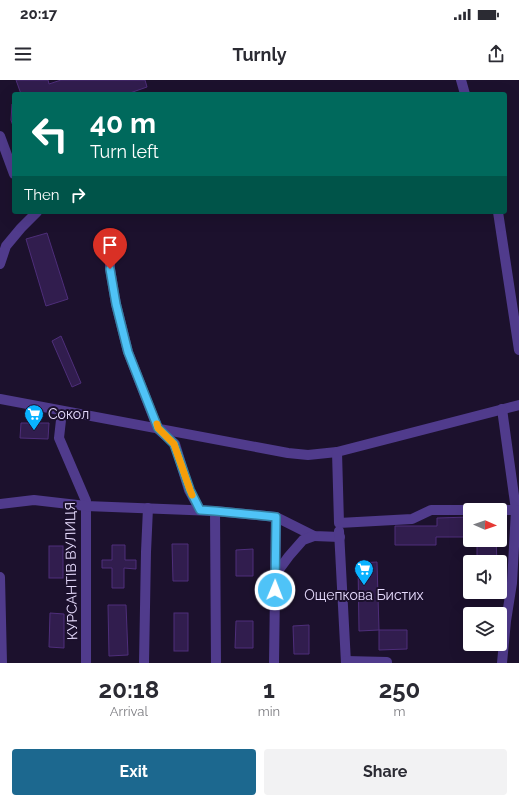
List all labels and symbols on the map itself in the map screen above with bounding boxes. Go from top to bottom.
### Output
pin [93,228,127,269]
supermarket icon: Сокол [23,403,45,431]
place label: Сокол [48,406,89,422]
street label: КУРСАНТІВ ВУЛИЦЯ [62,502,80,640]
north arrow [463,503,507,547]
supermarket icon: Ощепкова Бистих [353,558,375,586]
position arrow [254,569,296,611]
place label: Ощепкова Бистих [304,587,424,603]

